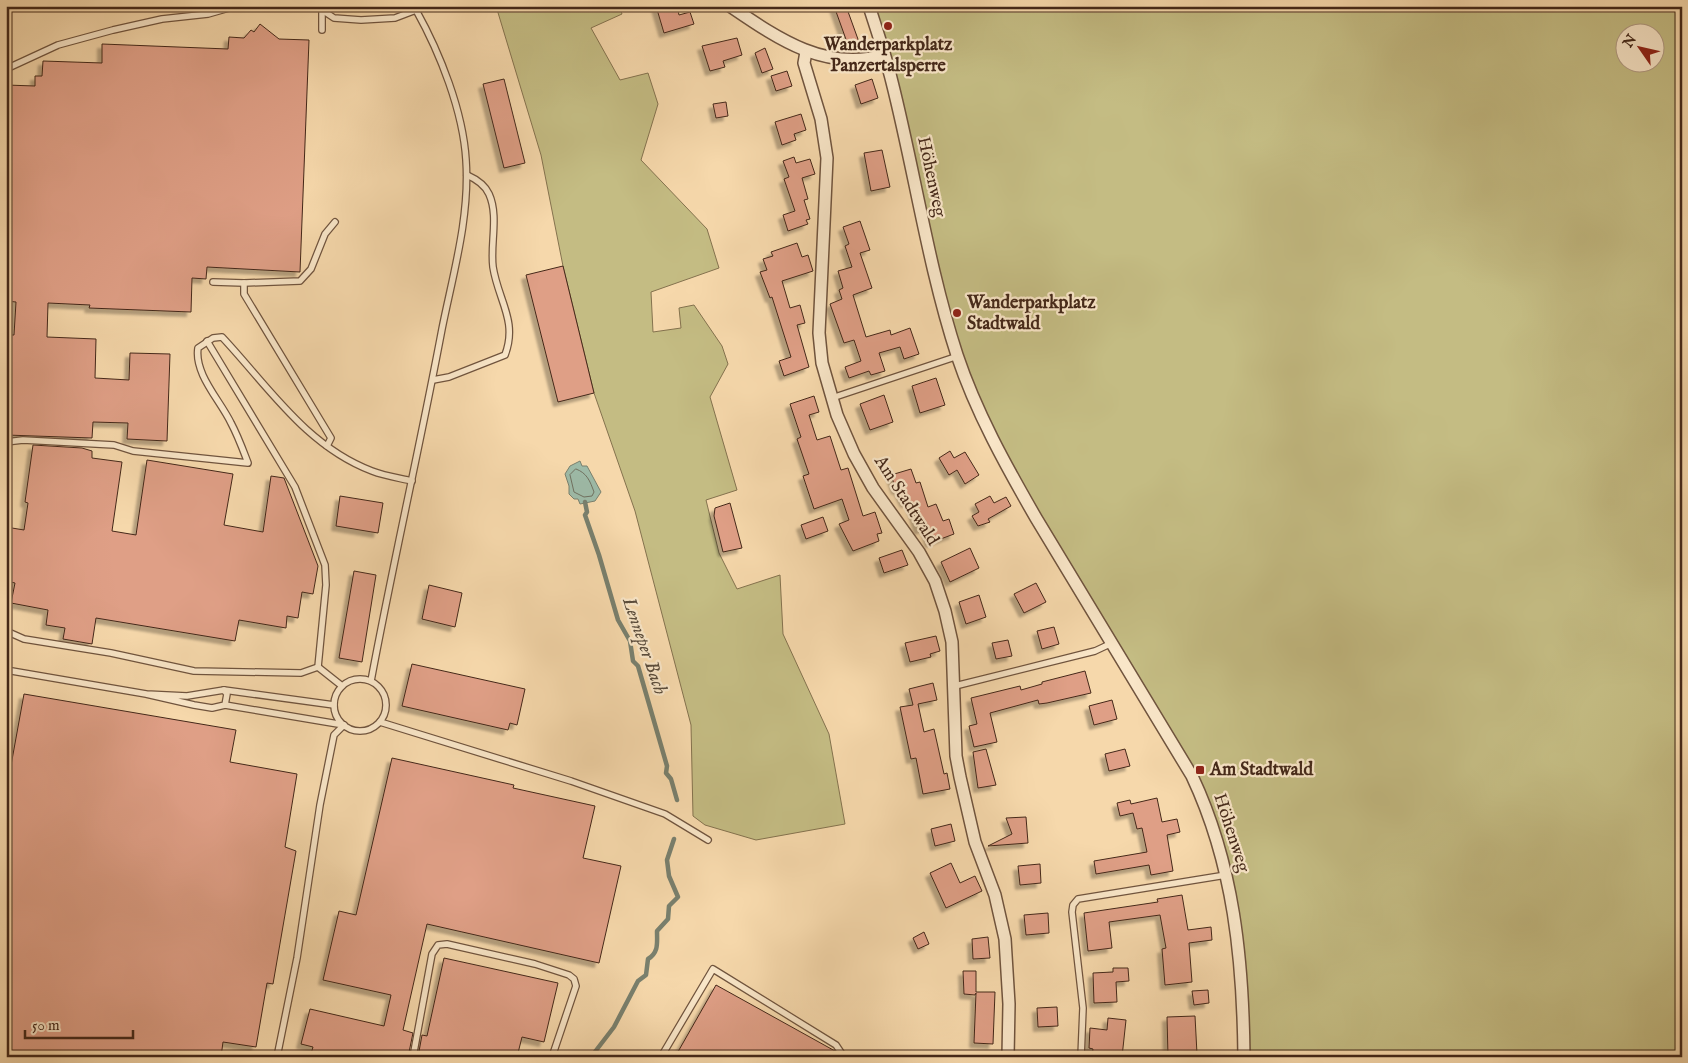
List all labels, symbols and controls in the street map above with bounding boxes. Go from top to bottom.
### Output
marker: Wanderparkplatz Panzertalsperre [882,20,894,32]
north arrow [1616,22,1666,72]
text: N [1619,31,1641,52]
place label: Wanderparkplatz Panzertalsperre [823,34,953,78]
street label: Höhenweg [911,135,951,220]
place label: Wanderparkplatz Stadtwald [966,292,1096,336]
marker: Wanderparkplatz Stadtwald [951,307,963,319]
street label: Am Stadtwald [868,451,944,551]
water label: Lenneper Bach [616,593,672,698]
place label: Am Stadtwald [1209,759,1313,782]
marker: Am Stadtwald [1194,764,1206,776]
street label: Höhenweg [1207,791,1255,876]
scale bar [25,1008,132,1040]
text: 50 m [32,1016,60,1035]

